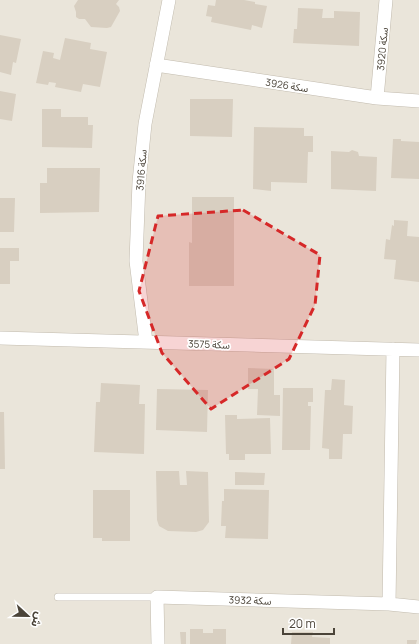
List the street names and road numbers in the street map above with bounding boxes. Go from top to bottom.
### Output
street label: سكة 3920 [373,27,391,71]
street label: سكة 3926 [264,75,310,95]
street label: سكة 3916 [132,148,150,191]
street label: سكة 3575 [188,336,230,352]
street label: سكة 3932 [228,592,272,608]

